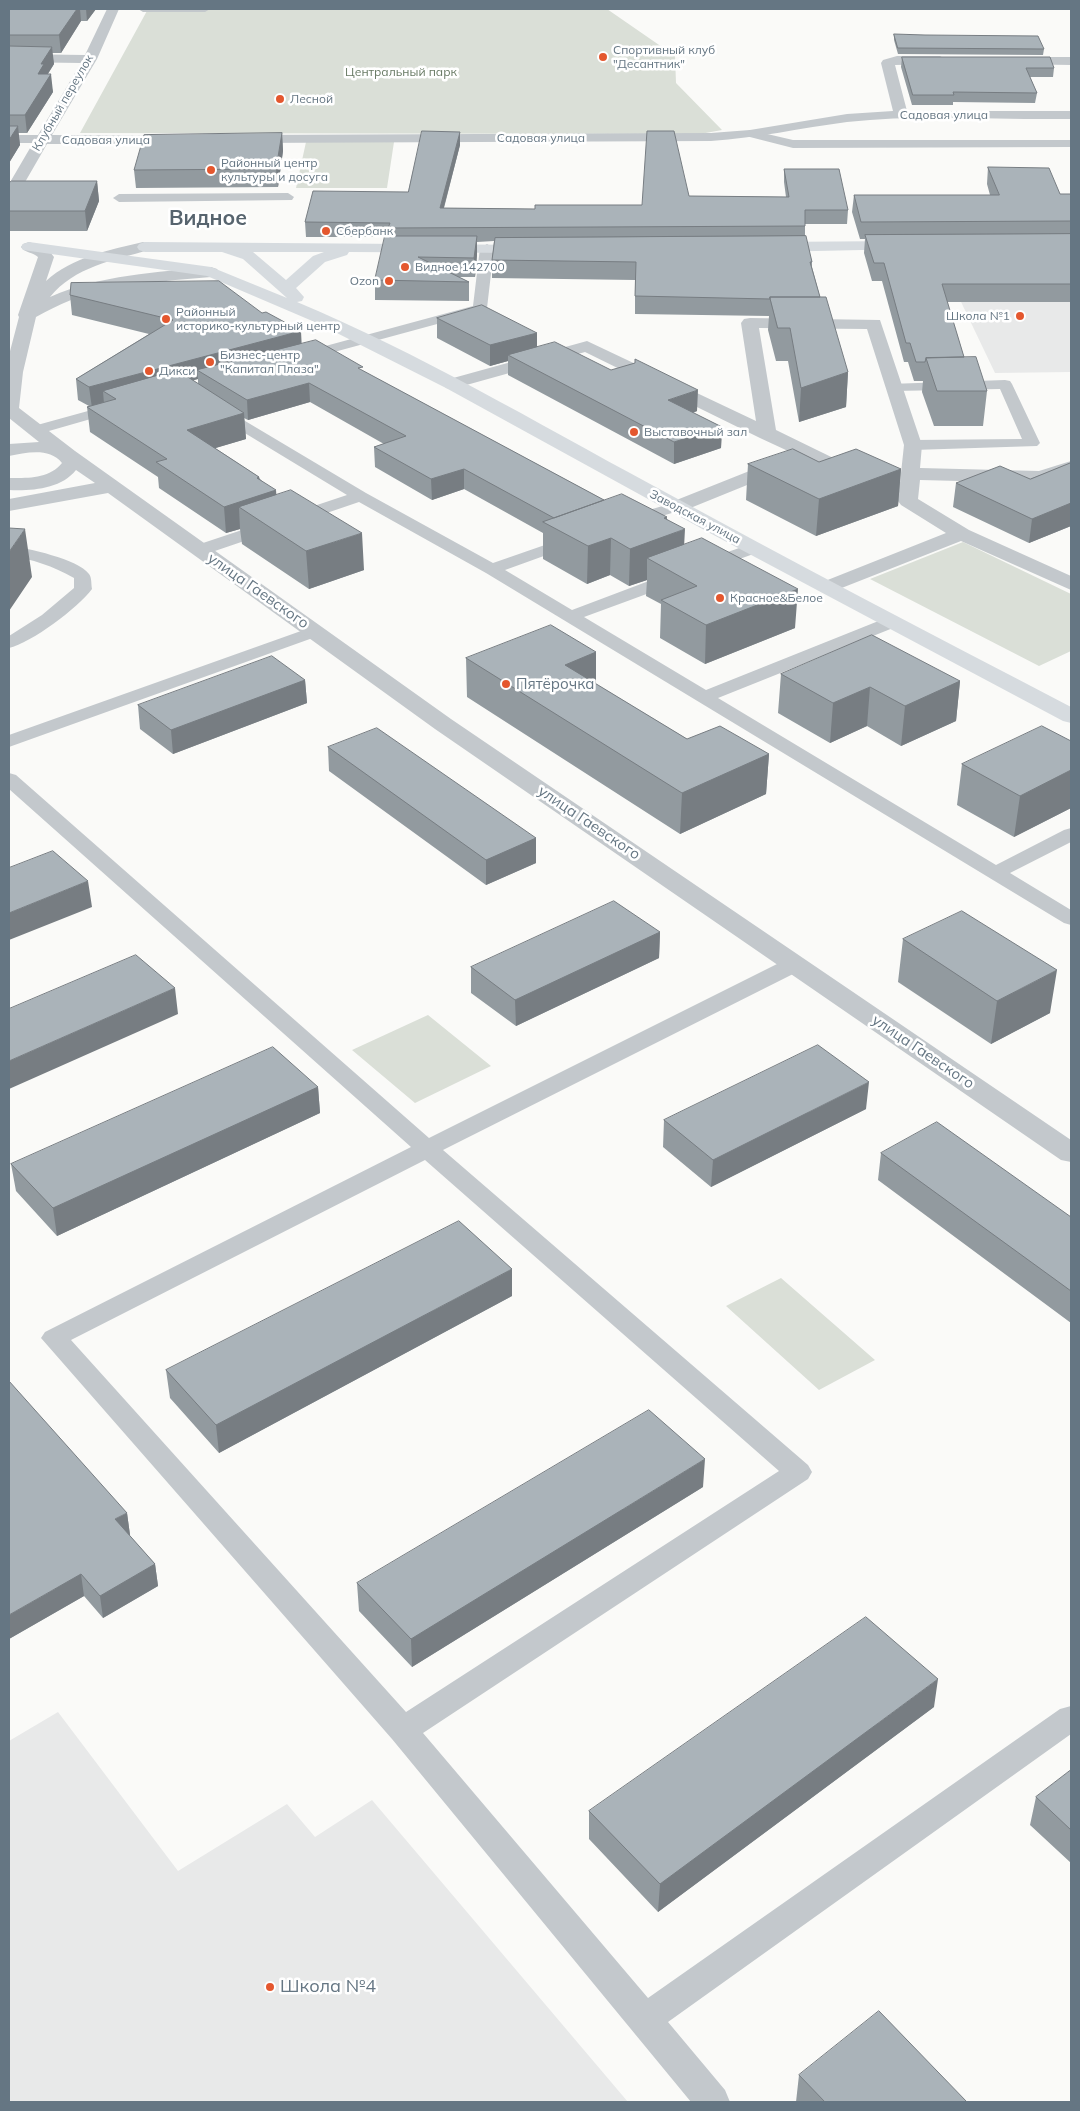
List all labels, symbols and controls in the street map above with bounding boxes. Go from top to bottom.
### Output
place label: Спортивный клуб "Десантник" [613,43,715,71]
marker: Спортивный клуб "Десантник" [597,51,609,63]
street label: Клубный переулок [29,52,97,154]
park label: Центральный парк [345,65,457,79]
place label: Лесной [290,92,333,106]
marker: Лесной [274,93,286,105]
street label: Садовая улица [900,108,988,122]
street label: Садовая улица [497,131,585,145]
street label: Садовая улица [62,133,150,147]
place label: Районный центр культуры и досуга [221,156,328,184]
marker: Районный центр культуры и досуга [205,164,217,176]
district label: Видное [169,206,247,232]
place label: Сбербанк [336,224,393,238]
marker: Сбербанк [320,225,332,237]
place label: Видное 142700 [415,260,505,274]
marker: Видное 142700 [399,261,411,273]
place label: Ozon [350,274,379,288]
marker: Ozon [383,275,395,287]
place label: Районный историко-культурный центр [176,305,340,333]
place label: Школа №1 [946,309,1010,323]
marker: Школа №1 [1014,310,1026,322]
marker: Районный историко-культурный центр [160,313,172,325]
place label: Бизнес-центр "Капитал Плаза" [220,348,319,376]
marker: Бизнес-центр "Капитал Плаза" [204,356,216,368]
place label: Дикси [159,364,195,378]
marker: Дикси [143,365,155,377]
place label: Выставочный зал [644,425,747,439]
marker: Выставочный зал [628,426,640,438]
street label: Заводская улица [647,487,743,547]
street label: улица Гаевского [204,549,312,633]
place label: Красное&Белое [730,591,823,605]
marker: Красное&Белое [714,592,726,604]
place label: Пятёрочка [516,675,594,693]
marker: Пятёрочка [500,678,512,690]
street label: улица Гаевского [534,782,644,864]
street label: улица Гаевского [868,1011,978,1093]
place label: Школа №4 [280,1976,376,1998]
marker: Школа №4 [264,1981,276,1993]

